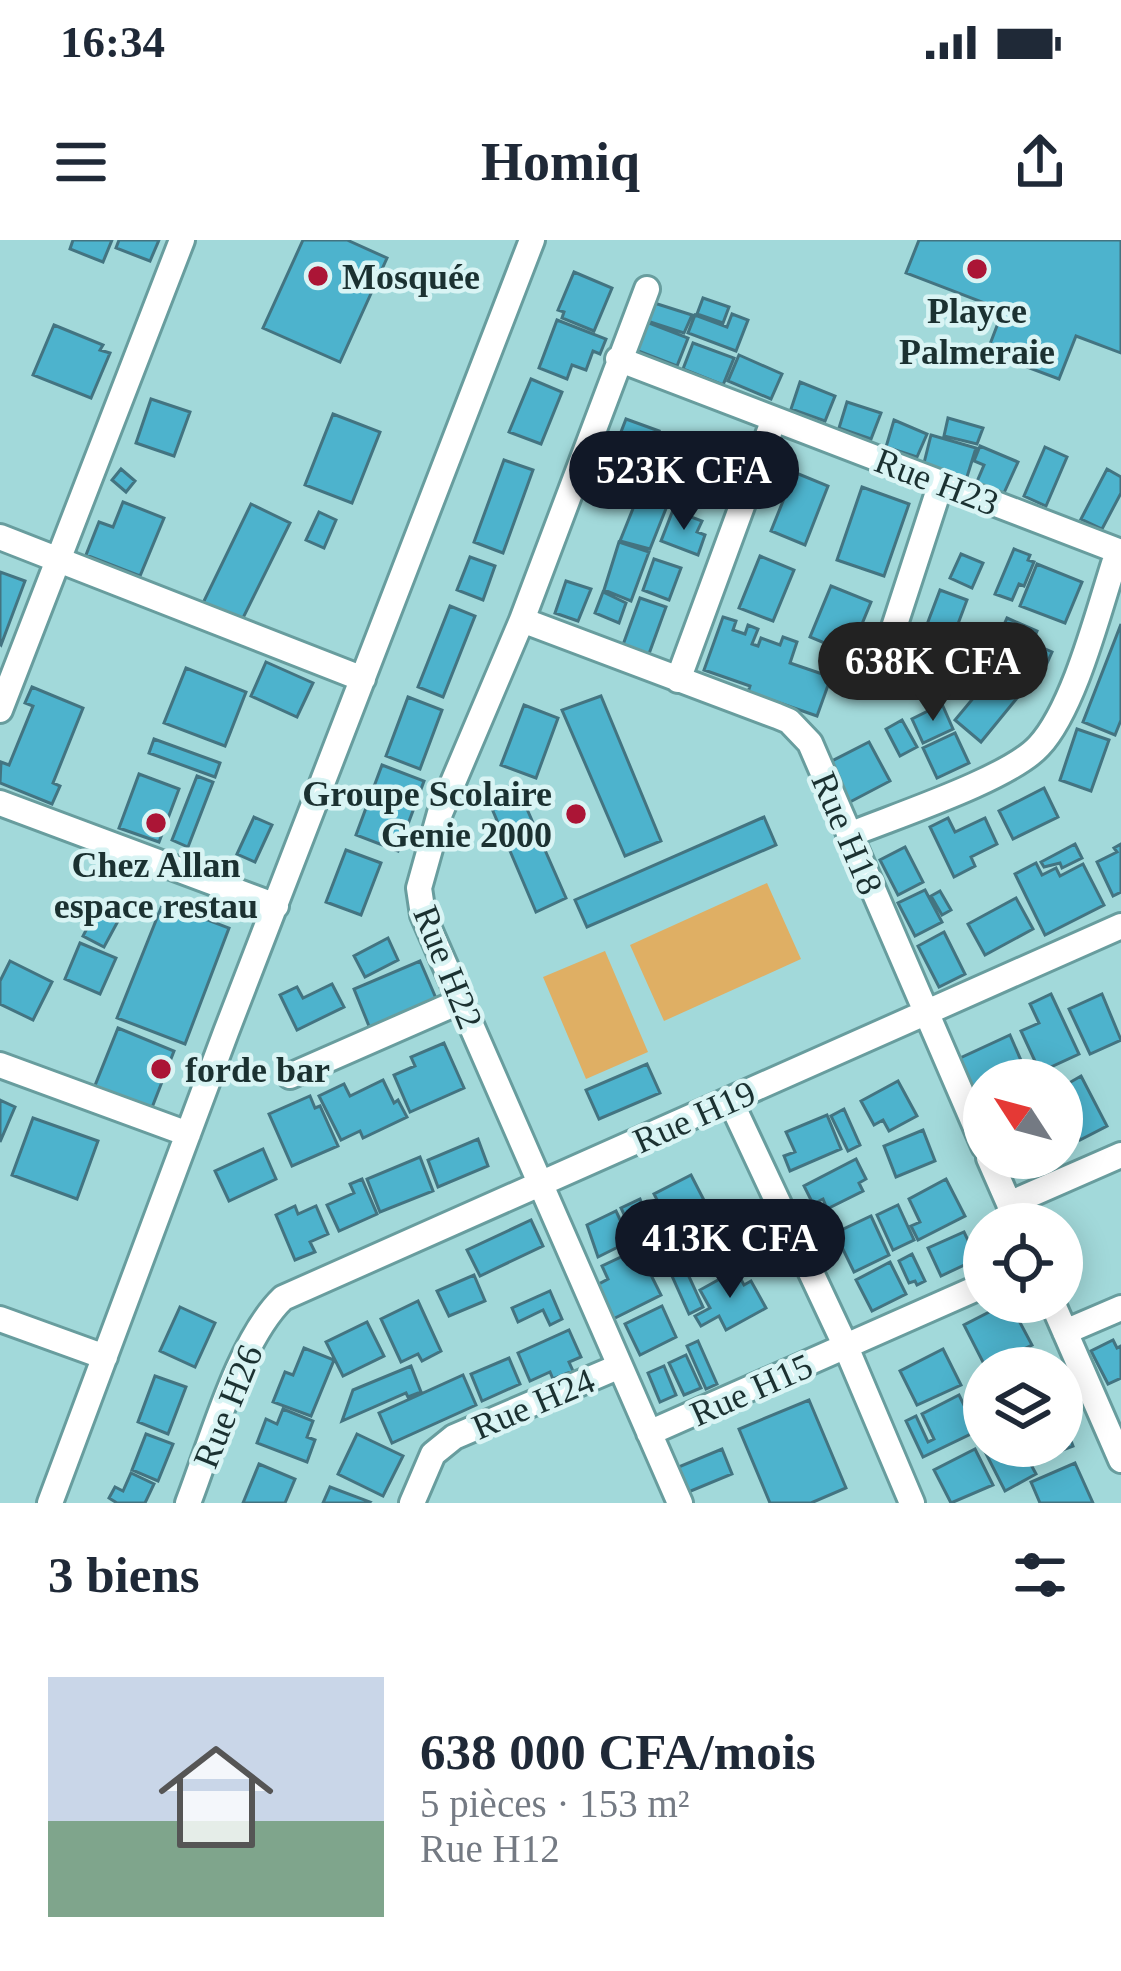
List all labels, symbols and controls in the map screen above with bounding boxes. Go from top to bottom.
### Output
text: 16:34 [60,17,165,67]
icon: menu [48,129,114,195]
icon: share [1007,129,1073,195]
text: Homiq [481,132,640,192]
marker: Playce Palmeraie [964,256,990,282]
place label: Mosquée [342,257,480,297]
marker: Mosquée [305,263,331,289]
place label: Playce Palmeraie [899,291,1055,372]
pin: 523K CFA [560,431,808,533]
street label: Rue H23 [869,440,1004,524]
text: 523K CFA [596,448,772,491]
pin: 638K CFA [809,622,1057,724]
text: 638K CFA [845,639,1021,682]
street label: Rue H18 [803,766,891,901]
place label: Groupe Scolaire Genie 2000 [302,774,552,855]
marker: Groupe Scolaire Genie 2000 [563,801,589,827]
marker: Chez Allan espace restau [143,810,169,836]
place label: Chez Allan espace restau [54,845,258,926]
street label: Rue H22 [405,900,491,1035]
place label: forde bar [185,1050,330,1090]
marker: forde bar [148,1056,174,1082]
north arrow [963,1059,1083,1179]
map controls [963,1059,1083,1467]
street label: Rue H19 [627,1072,761,1161]
pin: 413K CFA [606,1199,854,1301]
button: locate [963,1203,1083,1323]
text: 413K CFA [642,1216,818,1259]
street label: Rue H26 [185,1339,271,1474]
street label: Rue H15 [684,1345,818,1434]
button: layers [963,1347,1083,1467]
street label: Rue H24 [466,1360,601,1448]
icon: filters [1007,1542,1073,1608]
text: 3 biens [48,1547,200,1603]
text: 638 000 CFA/mois [420,1724,816,1780]
icon: home [144,1725,288,1869]
text: 5 pièces · 153 m² [420,1782,689,1825]
text: Rue H12 [420,1827,560,1870]

